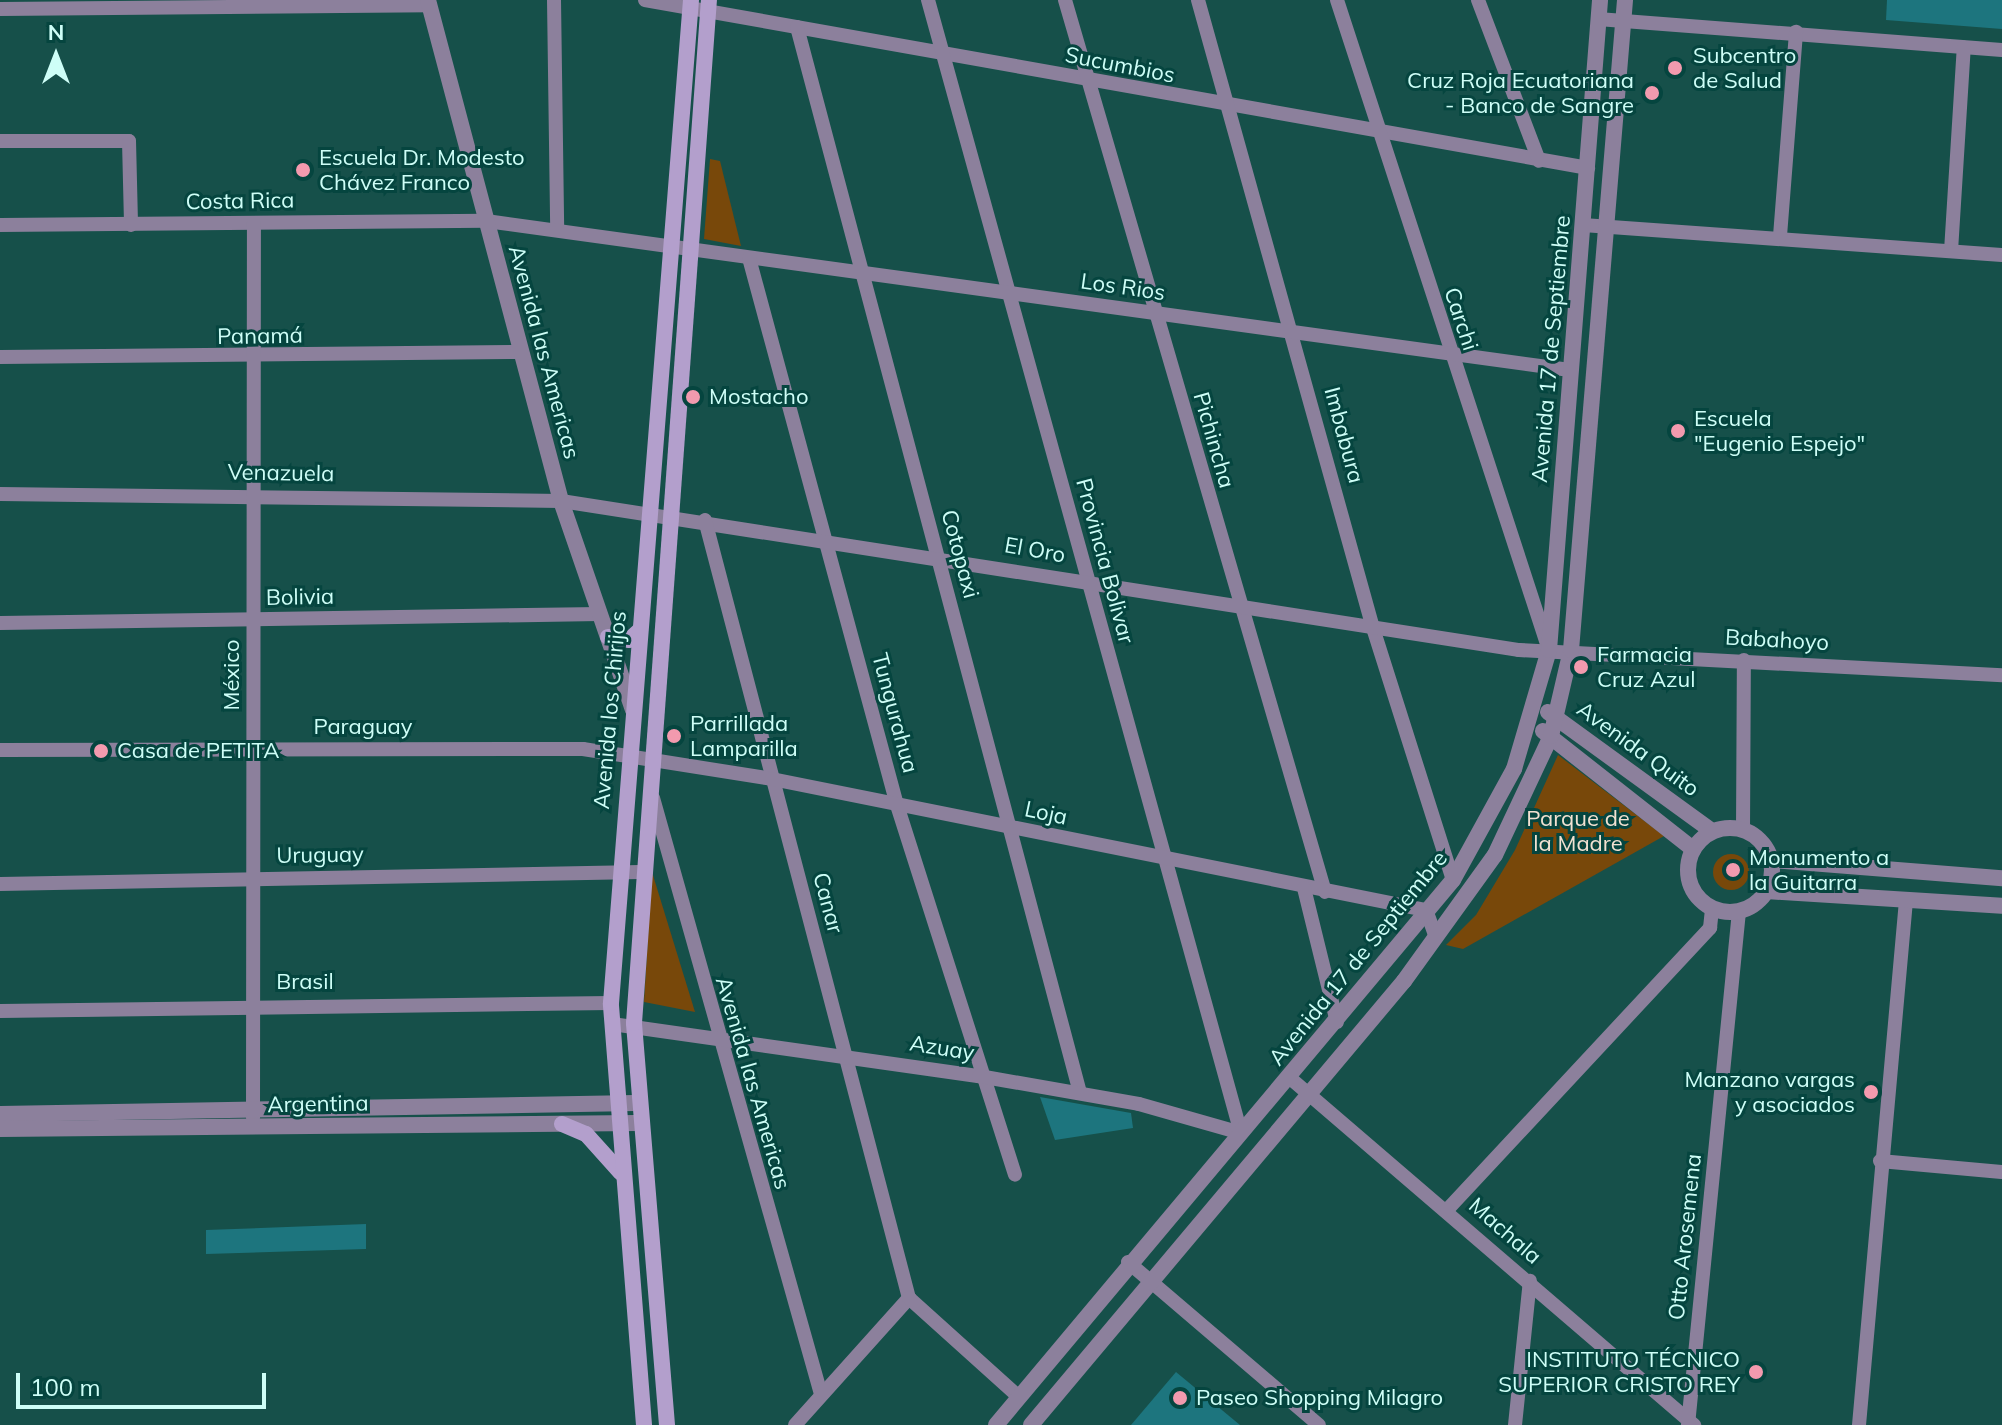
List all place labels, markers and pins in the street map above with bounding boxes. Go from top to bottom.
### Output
place label: Subcentro de Salud [1693,42,1796,94]
marker: Subcentro de Salud [1664,57,1686,79]
place label: Cruz Roja Ecuatoriana - Banco de Sangre [1407,67,1634,118]
marker: Cruz Roja Ecuatoriana - Banco de Sangre [1641,82,1663,104]
place label: Escuela Dr. Modesto Chávez Franco [319,144,525,196]
marker: Escuela Dr. Modesto Chávez Franco [294,161,312,179]
place label: Mostacho [709,384,808,410]
marker: Mostacho [684,388,702,406]
place label: Escuela "Eugenio Espejo" [1694,405,1865,456]
marker: Escuela "Eugenio Espejo" [1669,422,1687,440]
place label: Farmacia Cruz Azul [1597,641,1695,692]
marker: Farmacia Cruz Azul [1572,658,1590,676]
place label: Parrillada Lamparilla [690,710,798,762]
marker: Parrillada Lamparilla [665,727,683,745]
place label: Casa de PETITA [117,738,279,764]
marker: Casa de PETITA [92,742,110,760]
place label: Monumento a la Guitarra [1749,844,1889,896]
marker: Monumento a la Guitarra [1724,861,1742,879]
place label: Manzano vargas y asociados [1684,1066,1855,1118]
marker: Manzano vargas y asociados [1862,1083,1880,1101]
place label: INSTITUTO TÉCNICO SUPERIOR CRISTO REY [1498,1346,1740,1398]
marker: INSTITUTO TÉCNICO SUPERIOR CRISTO REY [1747,1363,1765,1381]
place label: Paseo Shopping Milagro [1196,1385,1443,1411]
marker: Paseo Shopping Milagro [1171,1389,1189,1407]

